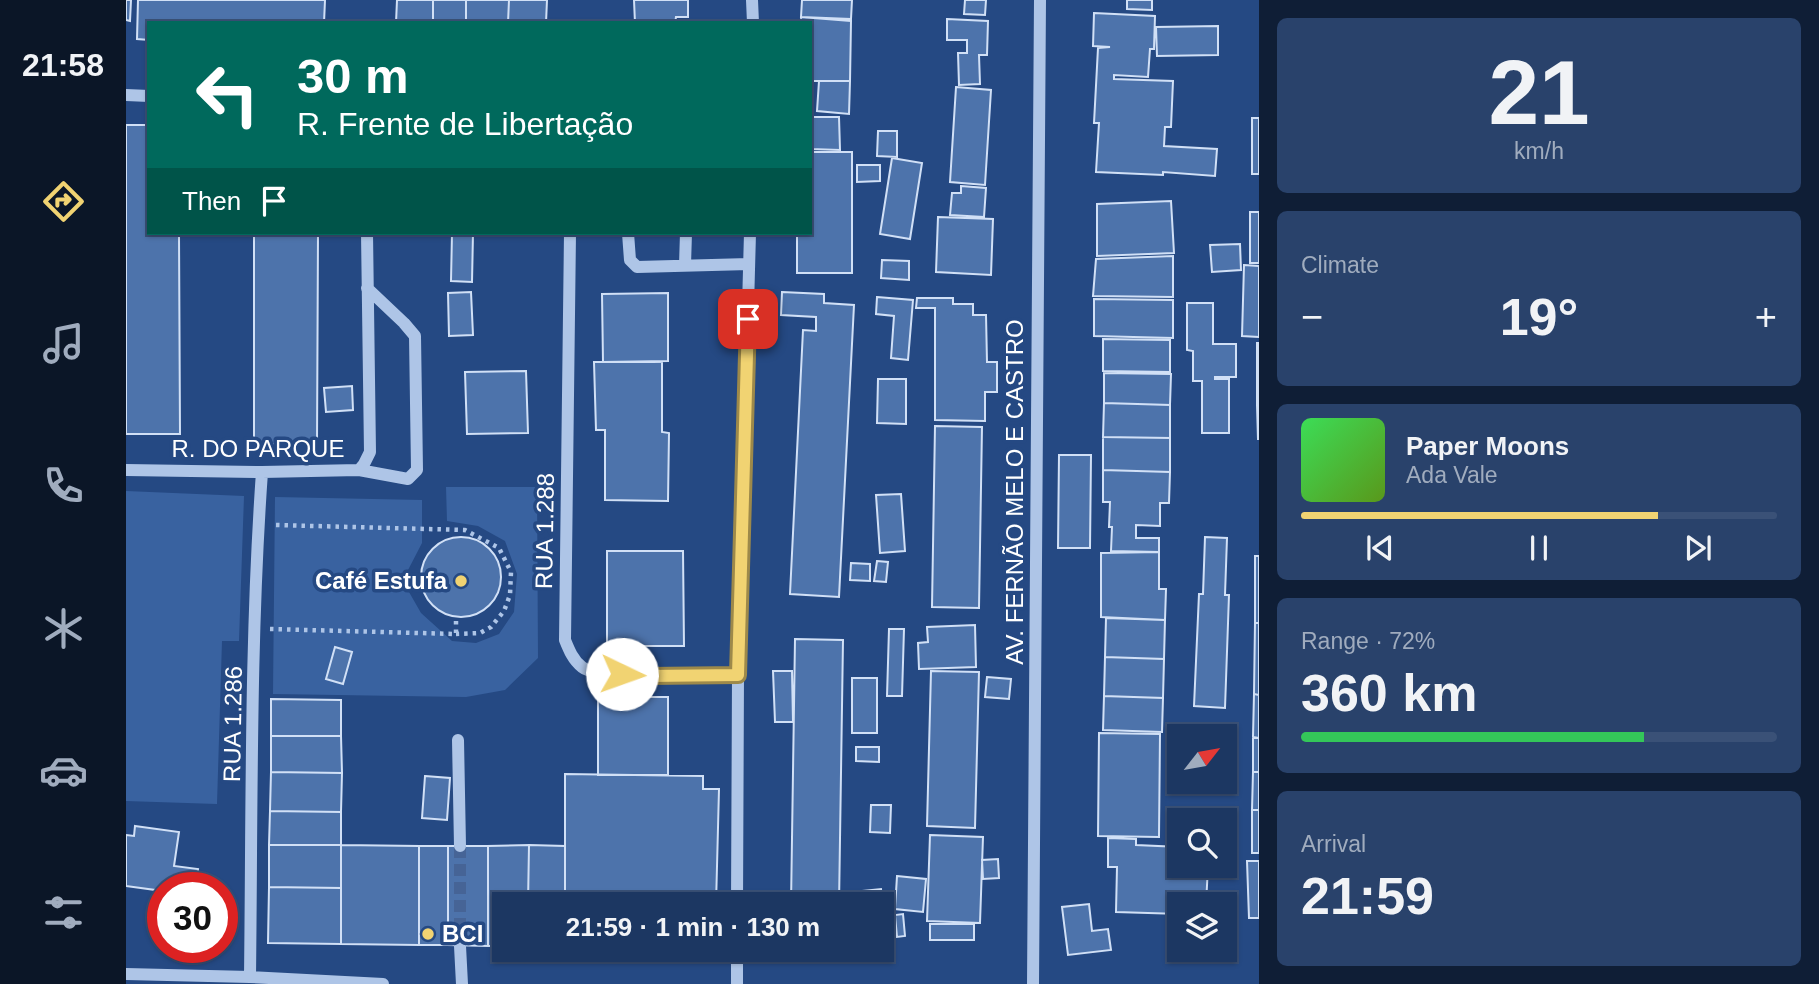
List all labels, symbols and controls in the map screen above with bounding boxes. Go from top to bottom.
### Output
text: 21 [1488,42,1590,143]
text: 21:58 [22,47,104,83]
icon: left [182,49,273,140]
text: 30 m [297,49,409,103]
text: R. Frente de Libertação [297,106,633,142]
text: km/h [1514,138,1564,164]
icon: directions [39,177,88,226]
icon: arrive [255,182,293,220]
text: Then [182,186,241,216]
text: Climate [1301,252,1379,278]
text: 19° [1500,288,1578,346]
pin [718,289,778,349]
text: − [1301,296,1323,338]
text: + [1755,296,1777,338]
icon: arrive [729,300,767,338]
icon: music [39,319,88,368]
street label: AV. FERNÃO MELO E CASTRO [1001,319,1028,665]
text: Paper Moons [1406,431,1569,461]
street label: R. DO PARQUE [172,435,344,462]
icon: phone [39,461,88,510]
text: Ada Vale [1406,462,1498,488]
street label: RUA 1.288 [530,473,559,589]
icon: previous [1361,529,1399,567]
icon: pause [1520,529,1558,567]
icon: next [1679,529,1717,567]
place label: Café Estufa [315,567,448,594]
marker: Café Estufa [453,573,469,589]
icon: climate [39,604,88,653]
text: Range · 72% [1301,628,1435,654]
position arrow [585,637,659,711]
text: 360 km [1301,664,1477,722]
street label: RUA 1.286 [218,666,247,782]
north arrow [1167,724,1237,794]
map controls [1167,724,1237,962]
icon: car [39,746,88,795]
button: search [1167,808,1237,878]
text: Arrival [1301,831,1366,857]
text: 21:59 [1301,867,1434,925]
speed limit sign: 30 [147,872,238,963]
icon: filters [39,888,88,937]
button: layers [1167,892,1237,962]
text: 21:59 · 1 min · 130 m [566,912,820,942]
place label: BCI [442,920,483,947]
marker: BCI [420,926,436,942]

